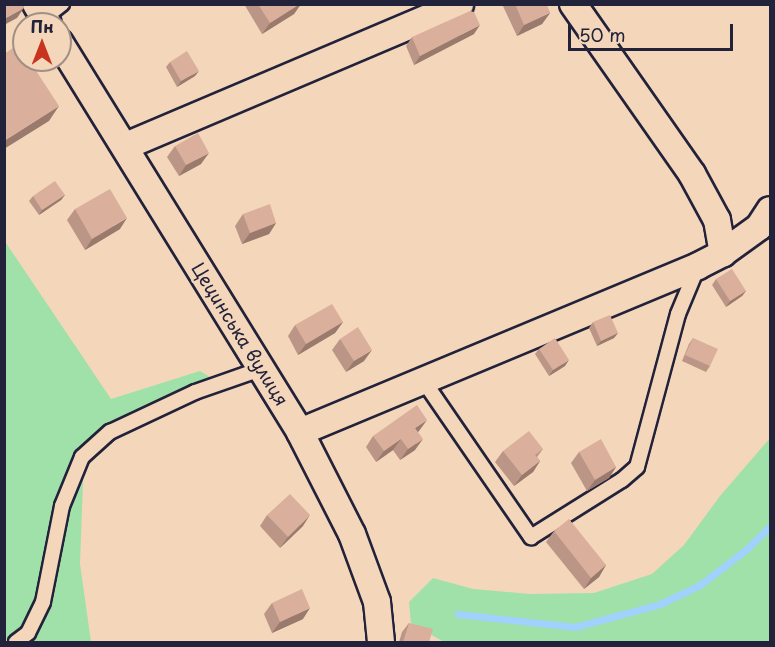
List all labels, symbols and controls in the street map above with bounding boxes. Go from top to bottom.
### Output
north arrow [12,12,72,72]
scale bar [571,12,736,50]
text: Пн [30,14,54,38]
text: 50 m [579,21,626,48]
street label: Цецинська вулиця [187,258,293,410]

